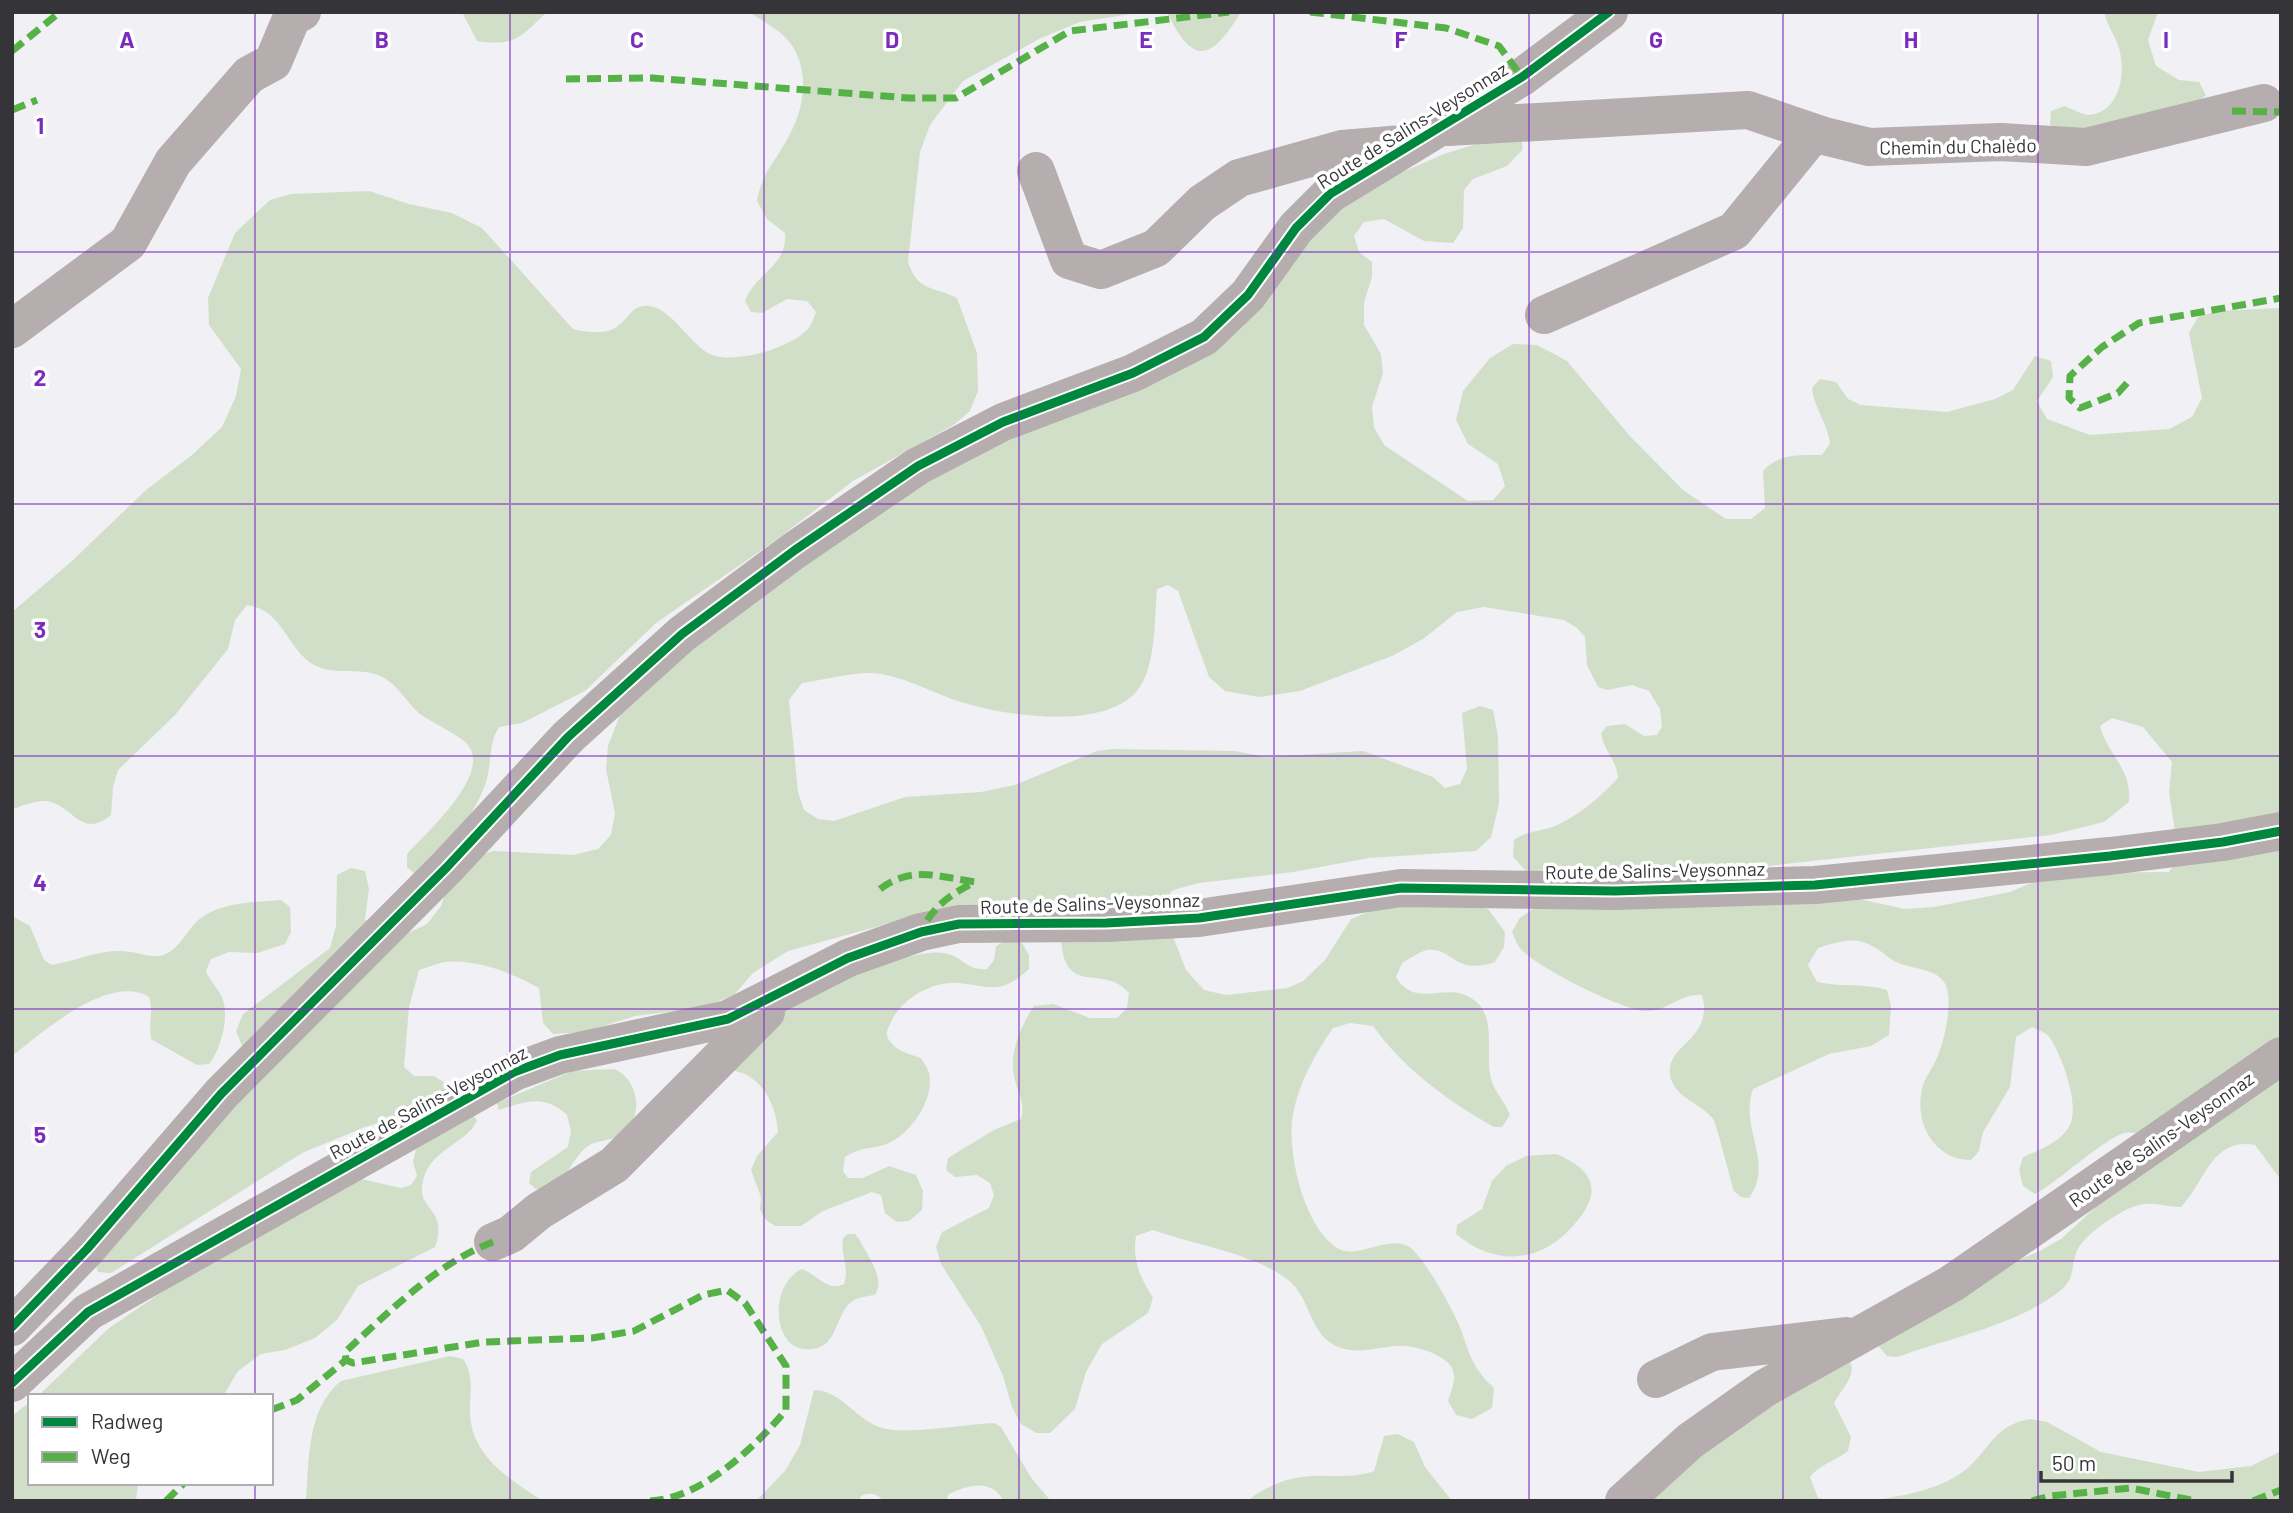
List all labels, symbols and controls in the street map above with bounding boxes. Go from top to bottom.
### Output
text: A [119,25,135,53]
text: B [375,25,389,53]
text: C [630,25,644,53]
text: D [885,25,899,53]
text: E [1139,25,1153,53]
text: F [1395,25,1408,53]
text: G [1649,25,1663,53]
text: H [1904,25,1918,53]
text: I [2163,25,2169,53]
street label: Route de Salins-Veysonnaz [1313,57,1511,193]
text: 1 [36,111,44,139]
street label: Chemin du Chalèdo [1879,133,2037,159]
text: 2 [34,363,46,391]
text: 3 [34,615,46,643]
street label: Route de Salins-Veysonnaz [1545,857,1765,883]
text: 4 [33,868,47,896]
street label: Route de Salins-Veysonnaz [980,888,1200,918]
street label: Route de Salins-Veysonnaz [325,1040,531,1164]
street label: Route de Salins-Veysonnaz [2064,1066,2258,1212]
text: 5 [34,1120,46,1148]
legend [28,1394,273,1485]
text: Radweg [91,1408,163,1433]
scale bar [2041,1440,2232,1484]
text: Weg [91,1443,131,1468]
text: 50 m [2052,1450,2096,1475]

